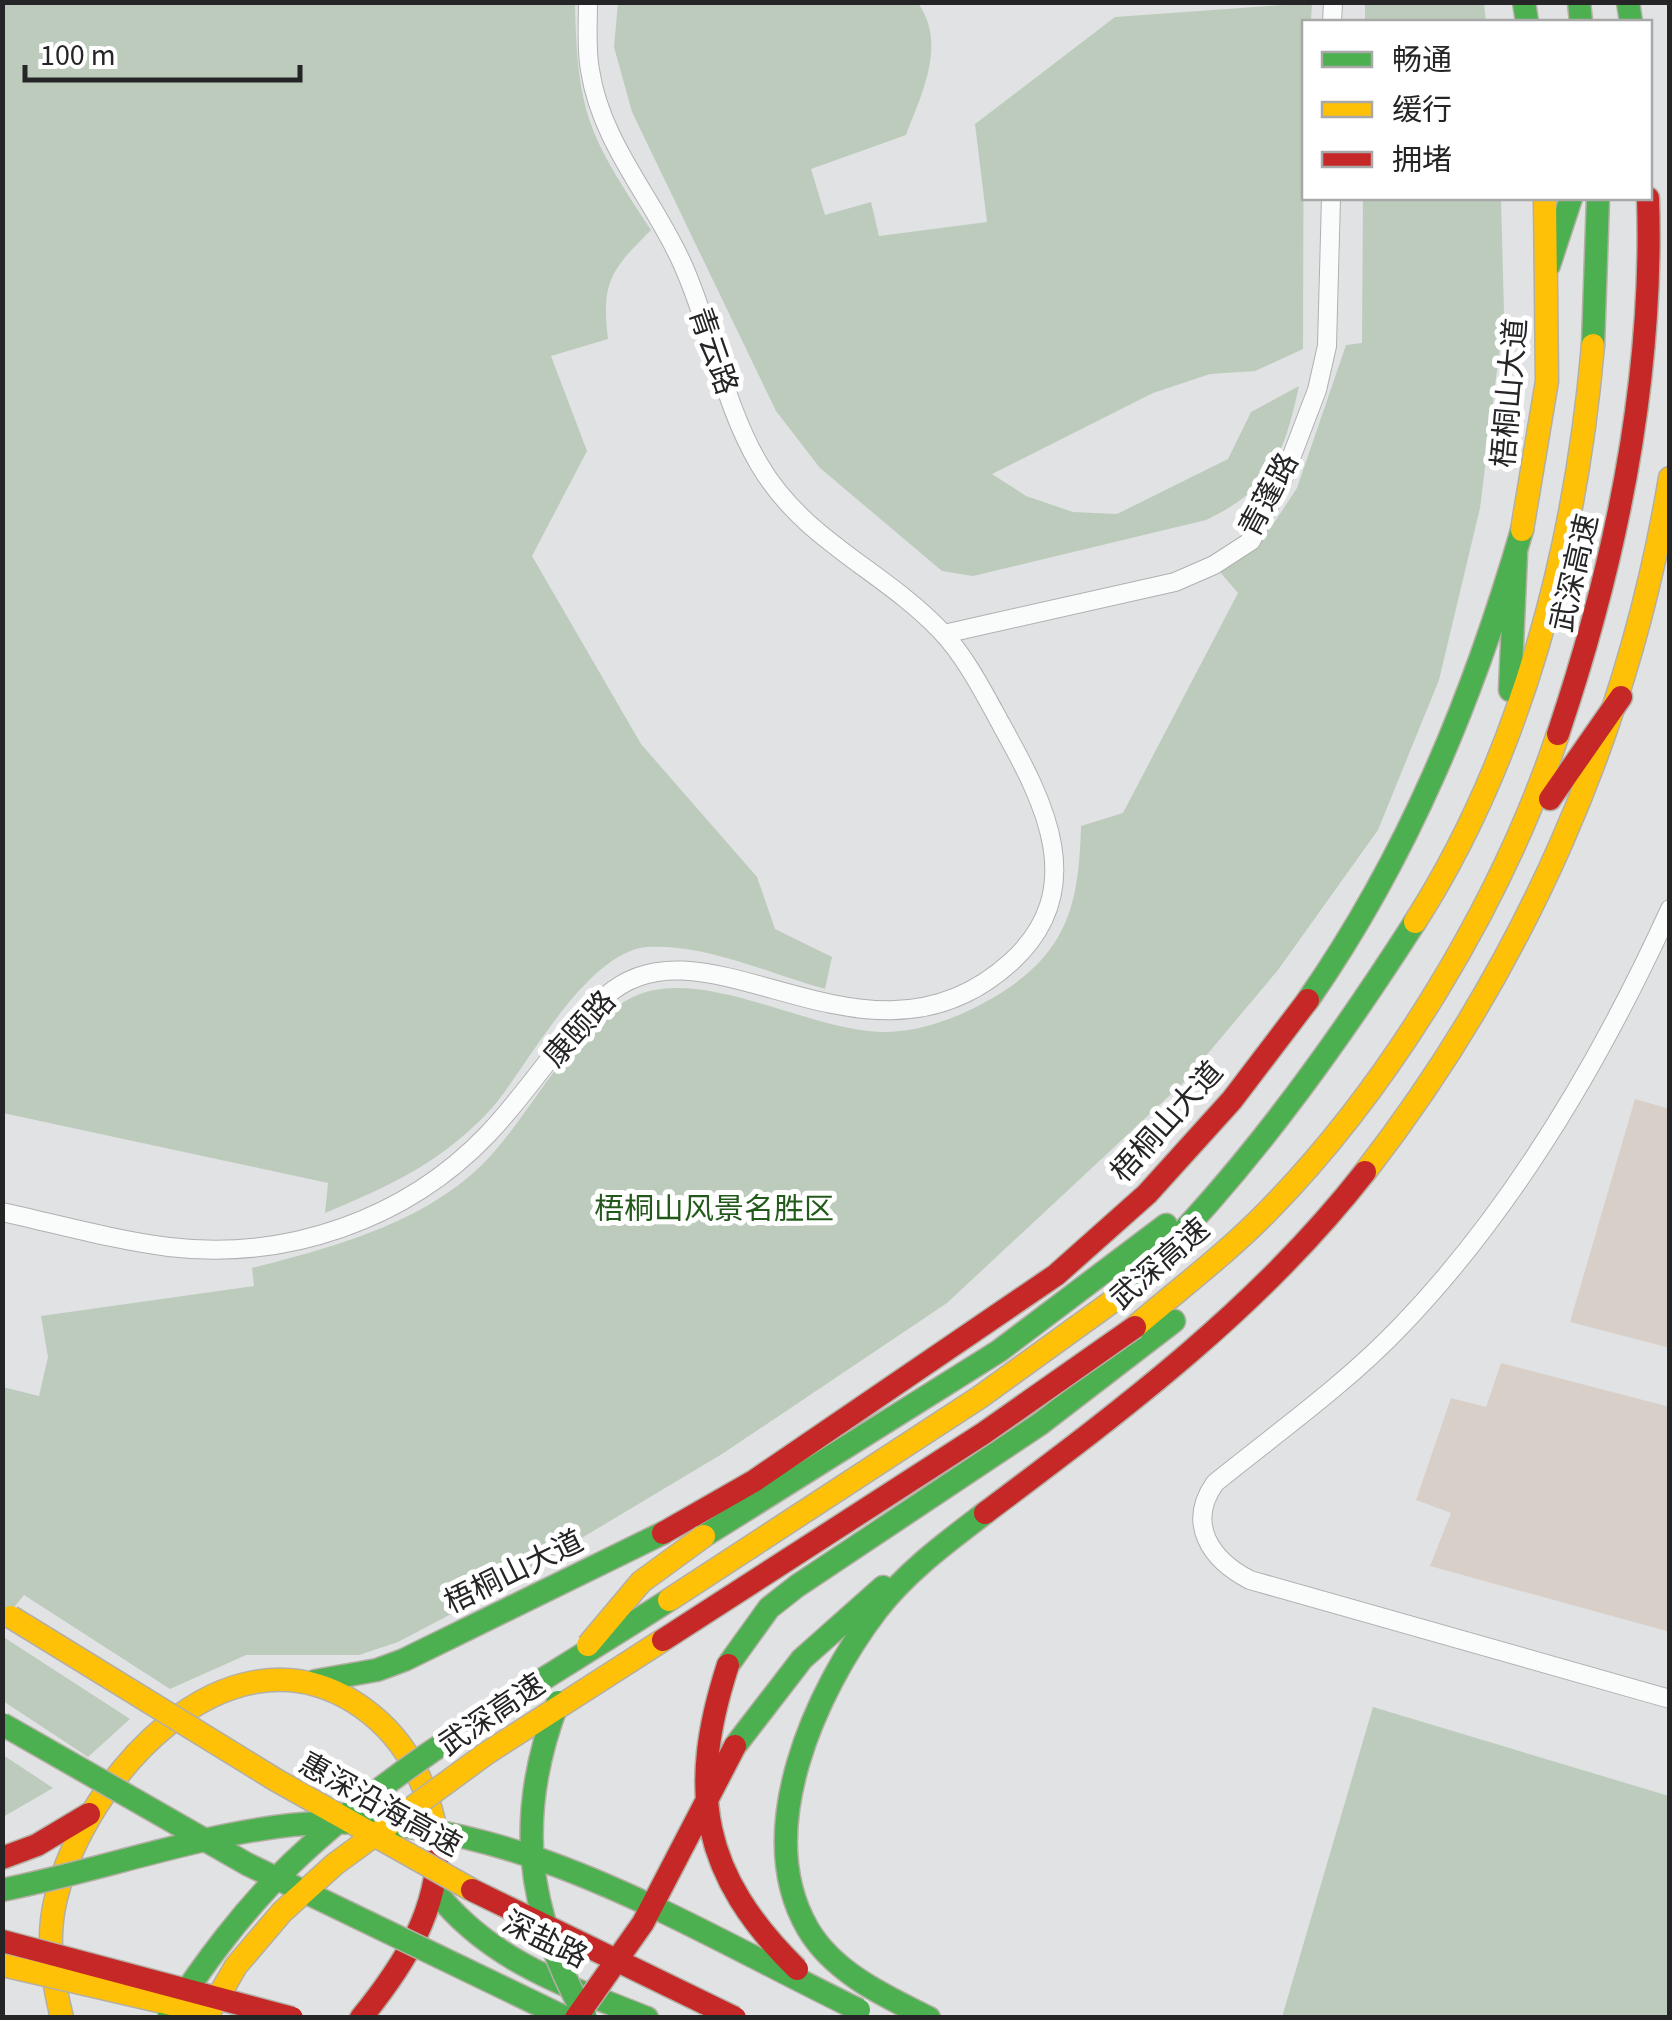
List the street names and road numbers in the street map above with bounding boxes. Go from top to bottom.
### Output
street label: 青云路 [678,301,748,401]
street label: 梧桐山大道 [1482,316,1538,470]
street label: 青蓬路 [1229,445,1309,545]
street label: 武深高速 [1541,510,1609,636]
street label: 康颐路 [534,981,626,1077]
street label: 梧桐山大道 [1101,1052,1233,1192]
street label: 武深高速 [1101,1208,1219,1320]
street label: 梧桐山大道 [437,1520,591,1624]
street label: 武深高速 [430,1664,554,1766]
street label: 惠深沿海高速 [291,1743,469,1867]
street label: 深盐路 [495,1901,595,1979]

